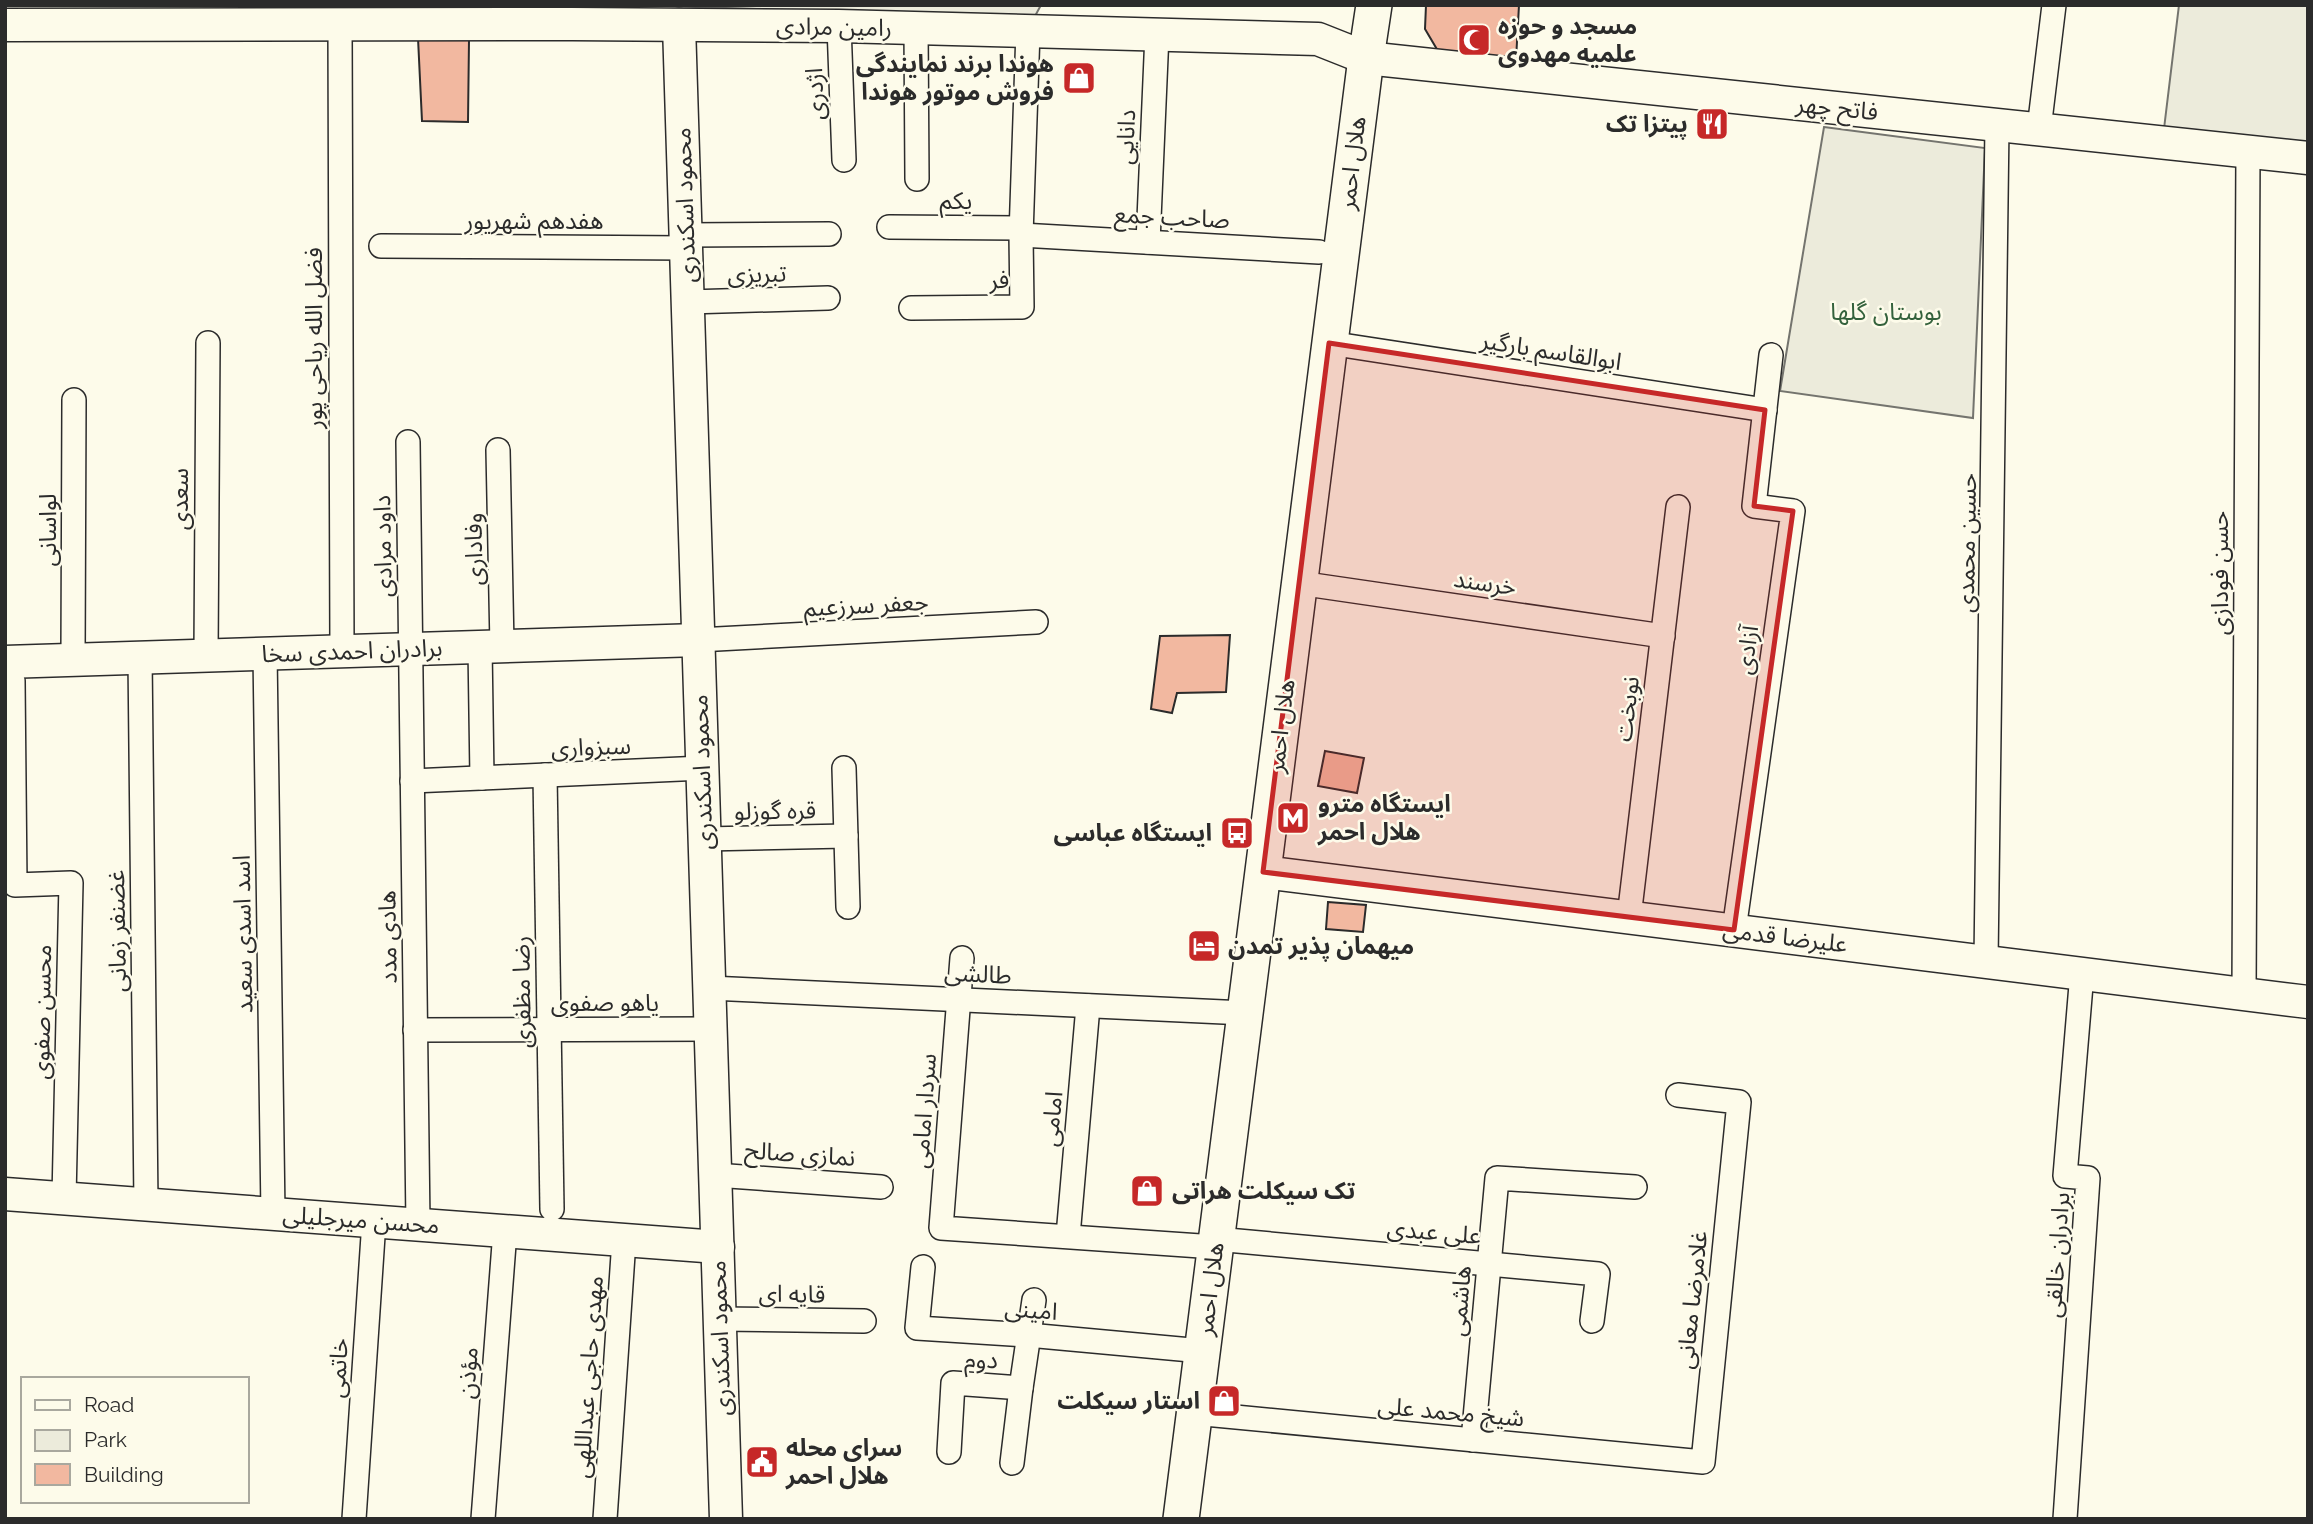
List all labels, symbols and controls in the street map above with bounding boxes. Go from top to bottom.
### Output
street label: رامین مرادی [776,11,892,42]
place label: مسجد و حوزه علمیه مهدوی [1498,11,1637,68]
mosque icon: مسجد و حوزه علمیه مهدوی [1455,21,1493,59]
place label: هوندا برند نمایندگی فروش موتور هوندا [856,49,1054,106]
shop icon: هوندا برند نمایندگی فروش موتور هوندا [1060,59,1098,97]
street label: اژدری [799,67,830,121]
street label: فاتح چهر [1793,89,1880,129]
restaurant icon: پیتزا تک [1693,105,1731,143]
street label: دانایی [1110,109,1141,165]
place label: پیتزا تک [1606,109,1688,140]
street label: هلال احمر [1331,114,1372,212]
street label: محمود اسکندری [667,127,702,283]
street label: یکم [940,186,972,218]
street label: صاحب جمع [1113,199,1231,237]
street label: هفدهم شهریور [464,206,603,238]
street label: فضل الله ریاحی پور [299,247,329,430]
street label: تبریزی [727,258,787,289]
street label: فر [987,264,1010,295]
park label: بوستان گلها [1830,297,1942,326]
street label: ابوالقاسم بارگیر [1477,325,1624,379]
street label: سعدی [165,468,194,530]
street label: حسین محمدی [1951,473,1982,613]
street label: لواسانی [33,493,62,567]
street label: داود مرادی [367,495,398,597]
street label: حسن فودازی [2205,511,2234,635]
street label: وفاداری [458,512,489,586]
street label: خرسند [1452,564,1518,601]
street label: جعفر سرزعیم [803,587,929,625]
street label: آزادی [1729,623,1764,676]
street label: برادران احمدی سخا [261,633,443,668]
street label: نوبخت [1608,675,1645,743]
street label: هلال احمر [1260,677,1301,775]
street label: محمود اسکندری [684,694,719,850]
street label: سبزواری [550,731,631,762]
place label: ایستگاه مترو هلال احمر [1317,789,1451,846]
street label: قره گوزلو [734,795,816,826]
metro station icon: ایستگاه مترو هلال احمر [1274,799,1312,837]
bus stop icon: ایستگاه عباسی [1218,814,1256,852]
place label: ایستگاه عباسی [1053,818,1212,847]
street label: اسد اسدی سعید [227,855,258,1013]
street label: غضنفر زمانی [101,870,132,992]
street label: هادی مدد [372,890,403,984]
street label: علیرضا قدمی [1721,914,1849,959]
hotel icon: میهمان پذیر تمدن [1185,927,1223,965]
place label: میهمان پذیر تمدن [1228,931,1414,962]
street label: رضا مظفری [506,936,537,1048]
street label: محسن صفوی [26,944,57,1080]
street label: طالشی [944,957,1013,990]
street label: یاهو صفوی [551,988,659,1017]
street label: سردار امامی [905,1052,942,1169]
street label: امامی [1035,1090,1068,1148]
street label: نمازی صالح [743,1135,856,1175]
shop icon: تک سیکلت هراتی [1128,1172,1166,1210]
place label: تک سیکلت هراتی [1172,1176,1356,1205]
street label: برادران خالقی [2038,1191,2075,1319]
street label: محسن میرجلیلی [282,1200,440,1239]
street label: علی عبدی [1386,1213,1482,1250]
street label: غلامرضا معانی [1670,1229,1713,1370]
street label: هلال احمر [1189,1240,1230,1338]
street label: محمود اسکندری [702,1260,737,1416]
street label: هاشمی [1442,1264,1477,1338]
street label: مهدی حاجی عبداللهی [566,1275,609,1479]
street label: قایه ای [758,1278,826,1309]
street label: امینی [1004,1293,1059,1326]
street label: خاتمی [321,1337,354,1399]
street label: دوم [964,1345,998,1378]
street label: مؤذن [451,1346,484,1400]
legend [21,1377,248,1503]
shop icon: استار سیکلت [1205,1382,1243,1420]
place label: استار سیکلت [1057,1386,1200,1415]
street label: شیخ محمد علی [1376,1391,1526,1435]
text: Road [84,1392,134,1417]
text: Park [84,1427,127,1452]
place label: سرای محله هلال احمر [785,1433,902,1490]
public building icon: سرای محله هلال احمر [743,1443,781,1481]
text: Building [84,1462,164,1487]

